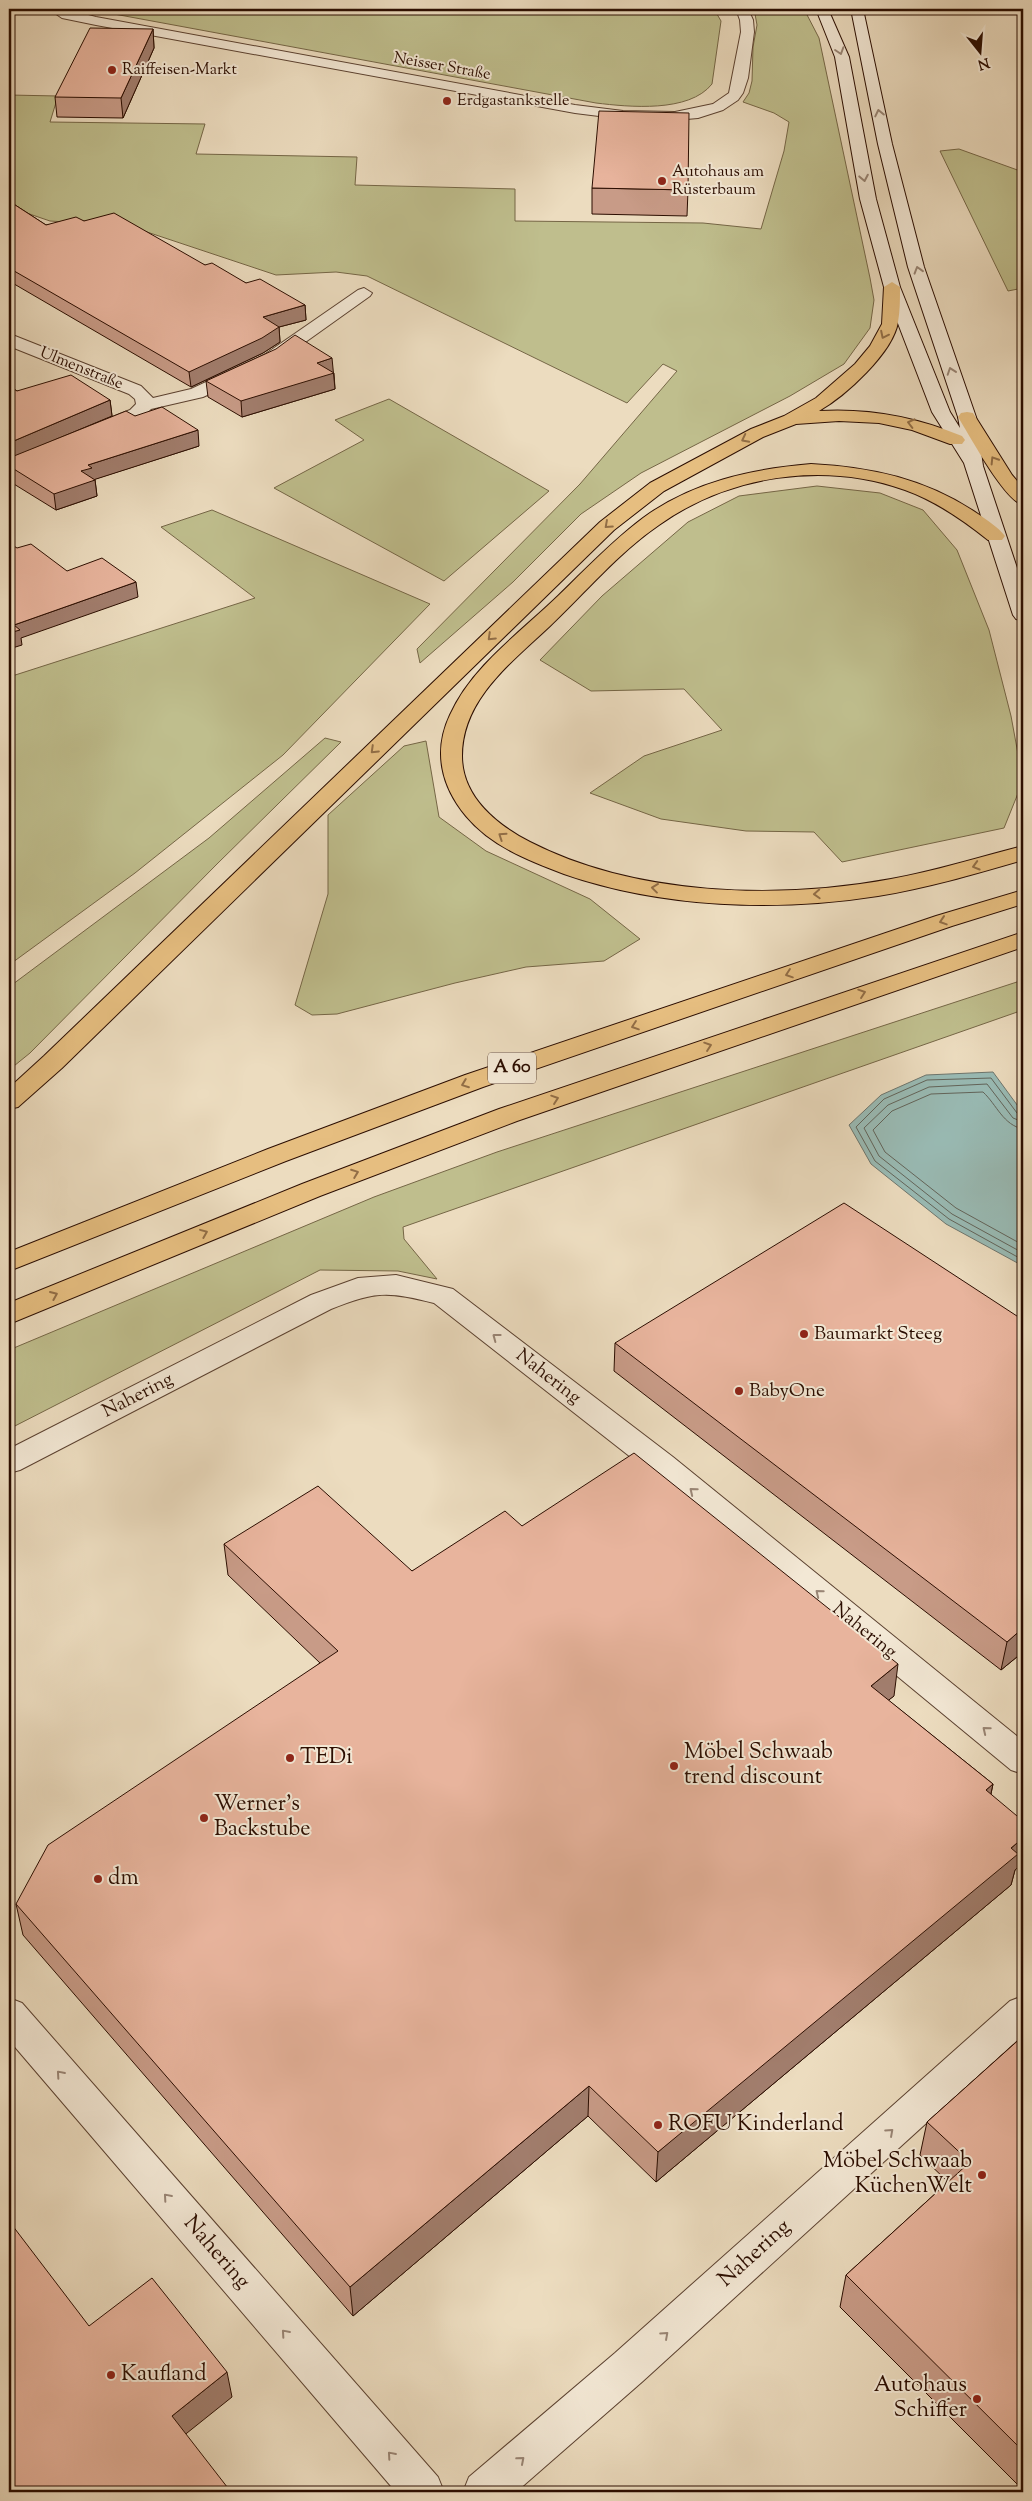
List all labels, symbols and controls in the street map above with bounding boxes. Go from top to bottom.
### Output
north arrow [954,28,1004,78]
one-way arrow [834,46,844,54]
street label: Neisser Straße [392,47,492,87]
text: N [975,51,991,74]
place label: Raiffeisen-Markt [122,59,237,82]
marker: Raiffeisen-Markt [106,64,118,76]
place label: Erdgastankstelle [457,90,569,113]
marker: Erdgastankstelle [441,95,453,107]
one-way arrow [874,108,885,117]
place label: Autohaus am Rüsterbaum [672,161,764,202]
one-way arrow [859,173,869,182]
marker: Autohaus am Rüsterbaum [656,175,668,187]
one-way arrow [913,267,923,275]
one-way arrow [880,330,890,339]
street label: Ulmenstraße [36,342,126,396]
one-way arrow [947,367,957,376]
one-way arrow [906,418,915,429]
one-way arrow [742,433,751,443]
one-way arrow [991,456,1000,465]
one-way arrow [605,519,614,528]
one-way arrow [487,631,496,640]
one-way arrow [370,744,379,753]
one-way arrow [499,833,508,842]
one-way arrow [973,861,981,871]
one-way arrow [650,883,658,894]
one-way arrow [812,889,820,900]
one-way arrow [939,916,948,926]
one-way arrow [785,968,794,978]
one-way arrow [857,989,866,999]
one-way arrow [632,1020,640,1030]
one-way arrow [704,1042,712,1052]
road number: A 60 [488,1052,536,1084]
one-way arrow [461,1078,470,1088]
one-way arrow [550,1095,558,1105]
one-way arrow [350,1169,359,1179]
one-way arrow [199,1229,208,1240]
one-way arrow [49,1290,58,1301]
place label: Baumarkt Steeg [814,1321,942,1348]
marker: Baumarkt Steeg [798,1328,810,1340]
one-way arrow [493,1334,502,1342]
street label: Nahering [510,1343,586,1411]
street label: Nahering [98,1367,178,1425]
place label: BabyOne [749,1378,825,1405]
marker: BabyOne [733,1385,745,1397]
one-way arrow [690,1487,699,1496]
one-way arrow [816,1591,825,1599]
street label: Nahering [826,1596,902,1666]
one-way arrow [982,1726,991,1735]
place label: Möbel Schwaab trend discount [684,1737,833,1794]
place label: TEDi [300,1742,352,1774]
marker: TEDi [284,1752,296,1764]
marker: Möbel Schwaab trend discount [668,1760,680,1772]
place label: Werner's Backstube [214,1789,310,1846]
marker: Werner's Backstube [198,1812,210,1824]
place label: dm [108,1863,139,1895]
marker: dm [92,1873,104,1885]
one-way arrow [57,2070,66,2079]
place label: ROFU Kinderland [668,2109,844,2141]
marker: ROFU Kinderland [652,2119,664,2131]
one-way arrow [885,2129,894,2138]
place label: Möbel Schwaab KüchenWelt [823,2146,972,2203]
marker: Möbel Schwaab KüchenWelt [976,2169,988,2181]
one-way arrow [164,2193,173,2202]
street label: Nahering [175,2209,257,2297]
street label: Nahering [711,2212,799,2296]
one-way arrow [281,2329,290,2338]
one-way arrow [660,2331,669,2340]
place label: Kaufland [121,2359,207,2391]
marker: Kaufland [105,2369,117,2381]
place label: Autohaus Schiffer [874,2370,967,2427]
marker: Autohaus Schiffer [971,2393,983,2405]
one-way arrow [388,2452,397,2461]
one-way arrow [515,2457,524,2466]

